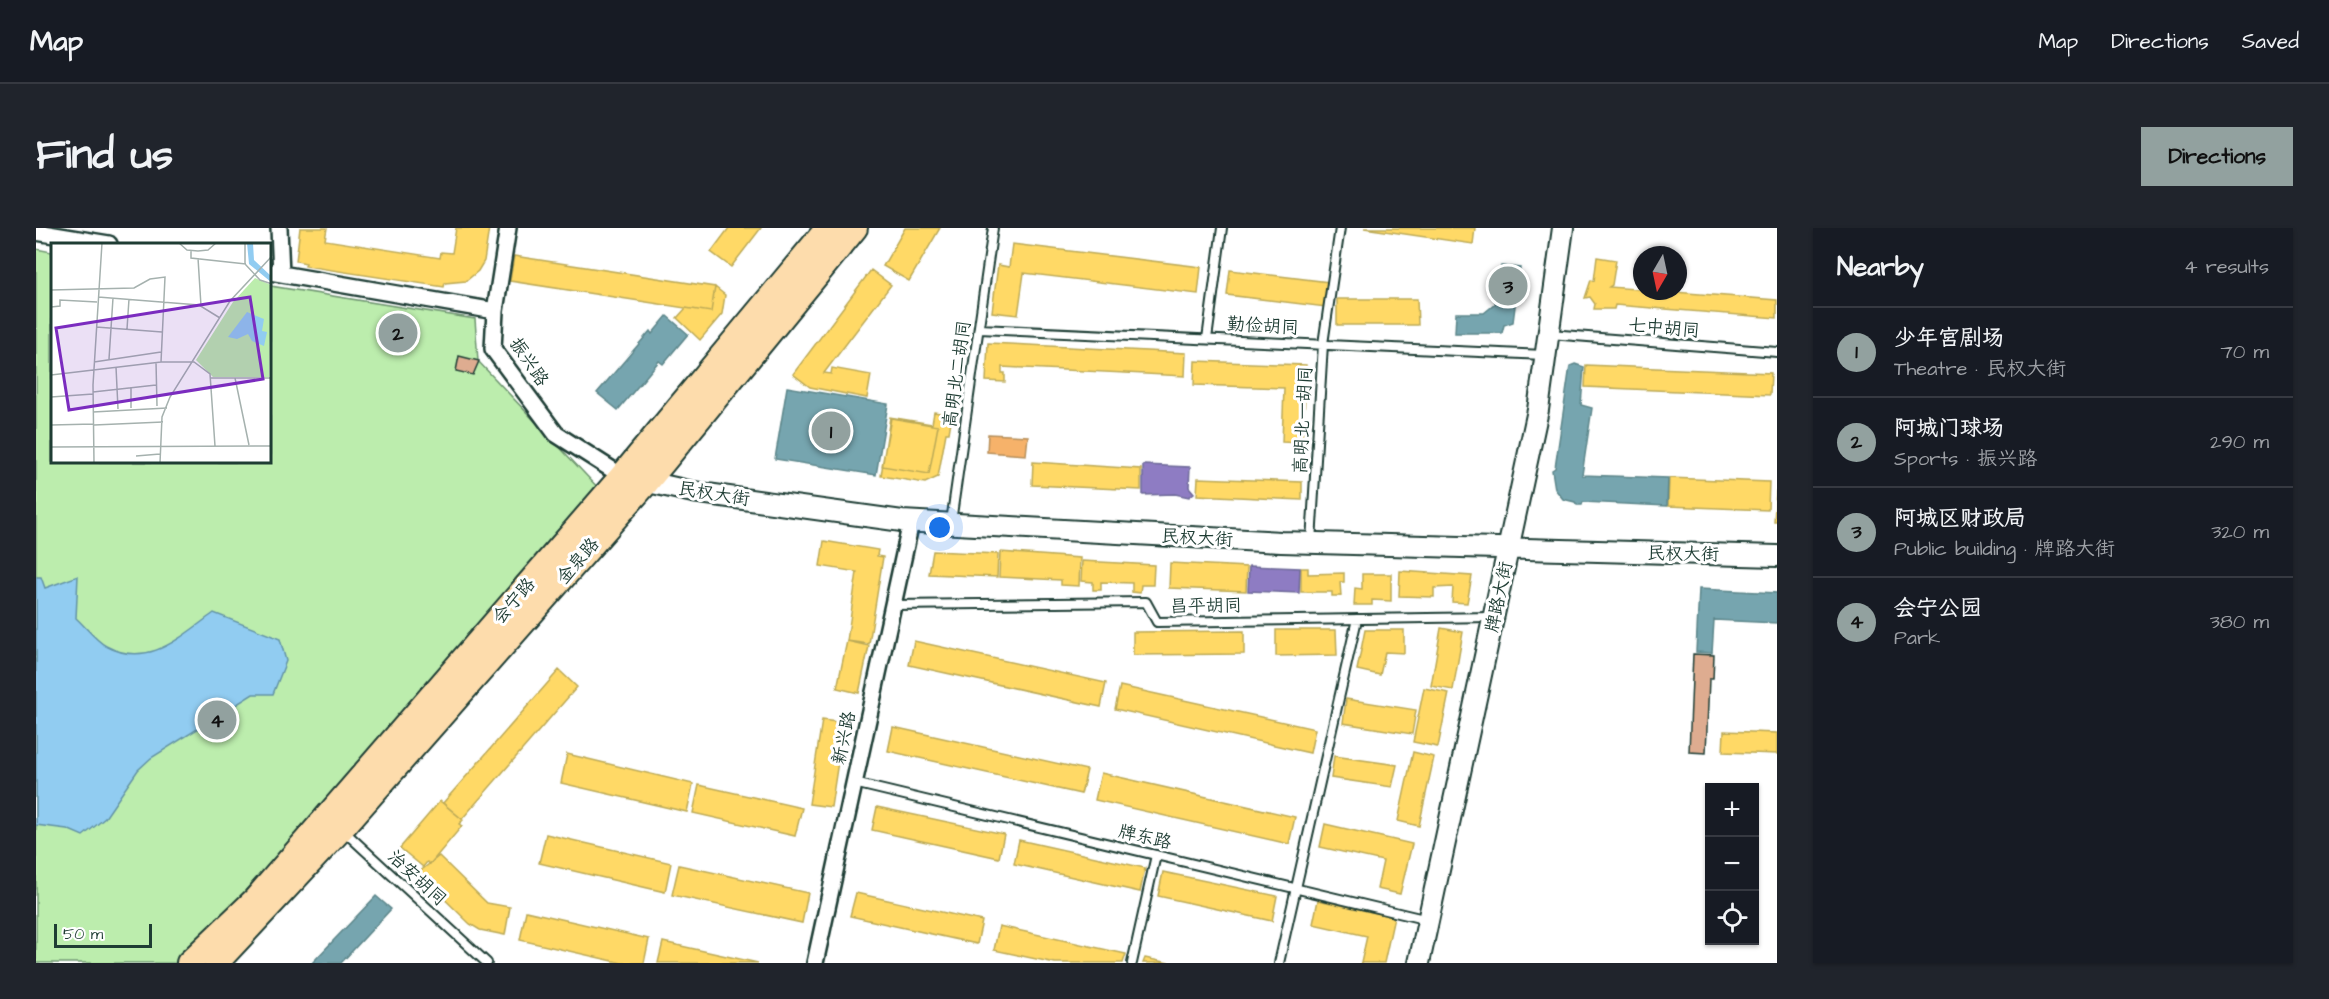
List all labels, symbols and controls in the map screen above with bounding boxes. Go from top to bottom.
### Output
text: Map [30,22,83,61]
text: Map [2038,27,2078,56]
text: Directions [2111,27,2209,56]
text: Saved [2242,27,2299,56]
text: Find us [36,127,173,185]
button: Directions [2141,127,2293,186]
inset map [51,243,272,464]
north arrow [1633,246,1687,300]
text: Nearby [1837,249,1924,285]
text: 4 results [2184,253,2269,281]
pin: 3 [1488,264,1528,308]
pin: 2 [378,310,418,356]
street label: 勤俭胡同 [1226,312,1300,340]
street label: 七中胡同 [1627,312,1701,344]
street label: 高明北二胡同 [937,319,977,429]
text: 少年宫剧场 [1894,323,2004,354]
street label: 振兴路 [504,333,554,391]
text: 1 [1855,338,1858,366]
text: 70 m [2221,338,2269,366]
text: Theatre · 民权大街 [1894,355,2066,383]
street label: 高明北一胡同 [1288,365,1318,475]
pin: 1 [812,408,850,454]
text: 阿城门球场 [1894,413,2004,444]
text: 2 [1851,428,1862,456]
text: 290 m [2210,428,2269,456]
text: Sports · 振兴路 [1894,445,2037,473]
street label: 民权大街 [676,476,752,512]
text: 阿城区财政局 [1894,503,2026,534]
your location [925,513,954,542]
text: 3 [1851,518,1862,546]
text: 320 m [2211,518,2269,546]
street label: 民权大街 [1160,524,1234,552]
street label: 金泉路 [551,532,605,590]
text: Public building · 牌路大街 [1894,535,2115,563]
street label: 民权大街 [1647,541,1719,567]
street label: 牌路大街 [1479,559,1519,635]
street label: 会宁路 [487,572,541,630]
street label: 昌平胡同 [1170,593,1242,619]
text: 会宁公园 [1894,593,1982,624]
text: 4 [1850,608,1863,636]
text: 380 m [2210,608,2269,636]
text: Park [1894,624,1940,652]
pin: 4 [198,698,237,742]
street label: 新兴路 [826,709,862,767]
map controls [1705,783,1759,945]
button: + [1705,783,1759,837]
street label: 牌东路 [1116,819,1174,855]
button: − [1705,837,1759,891]
street label: 治安胡同 [382,844,452,912]
button: locate [1705,891,1759,945]
scale bar [54,921,152,948]
text: 50 m [63,923,103,945]

